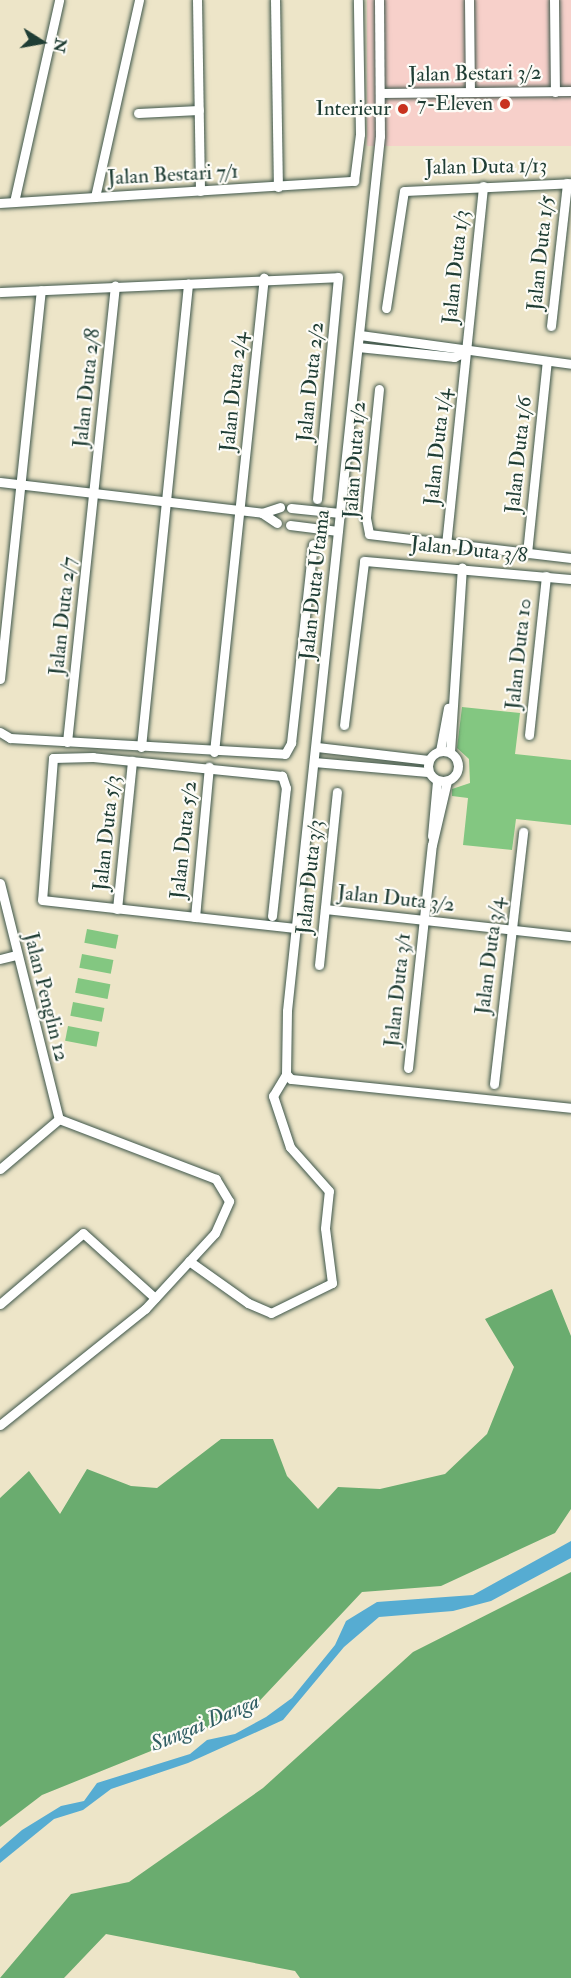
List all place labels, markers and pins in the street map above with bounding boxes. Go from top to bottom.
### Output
place label: 7-Eleven [417,91,493,117]
place label: Interieur [315,96,391,122]
marker: 7-Eleven [498,97,512,111]
marker: Interieur [396,102,410,116]

